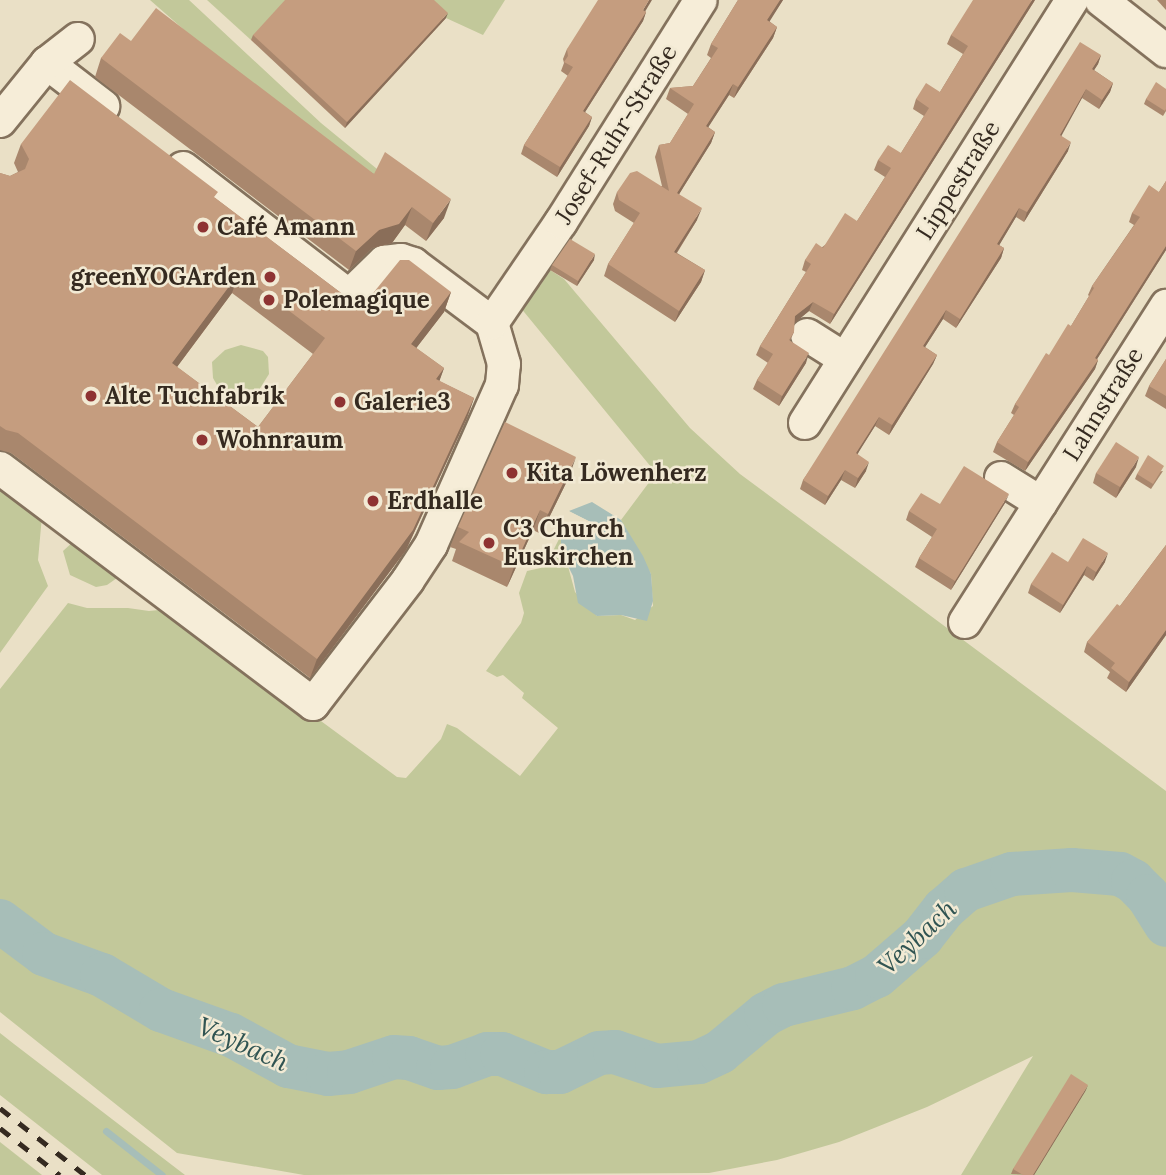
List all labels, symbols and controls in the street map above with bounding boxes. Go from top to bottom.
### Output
street label: Josef-Ruhr-Straße [549,39,683,229]
street label: Lippestraße [910,115,1006,245]
place label: Café Amann [217,213,355,241]
marker: Café Amann [195,219,211,235]
place label: greenYOGArden [71,263,256,291]
marker: greenYOGArden [262,269,278,285]
place label: Polemagique [283,286,430,314]
marker: Polemagique [261,292,277,308]
street label: Lahnstraße [1057,342,1149,466]
place label: Alte Tuchfabrik [105,382,285,410]
marker: Alte Tuchfabrik [83,388,99,404]
place label: Galerie3 [354,388,451,416]
marker: Galerie3 [332,394,348,410]
place label: Wohnraum [216,426,343,454]
marker: Wohnraum [194,432,210,448]
place label: Kita Löwenherz [526,459,707,487]
marker: Kita Löwenherz [504,465,520,481]
place label: Erdhalle [387,487,483,515]
marker: Erdhalle [365,493,381,509]
place label: C3 Church Euskirchen [503,515,633,571]
marker: C3 Church Euskirchen [481,535,497,551]
water label: Veybach [871,893,963,981]
water label: Veybach [193,1010,293,1078]

